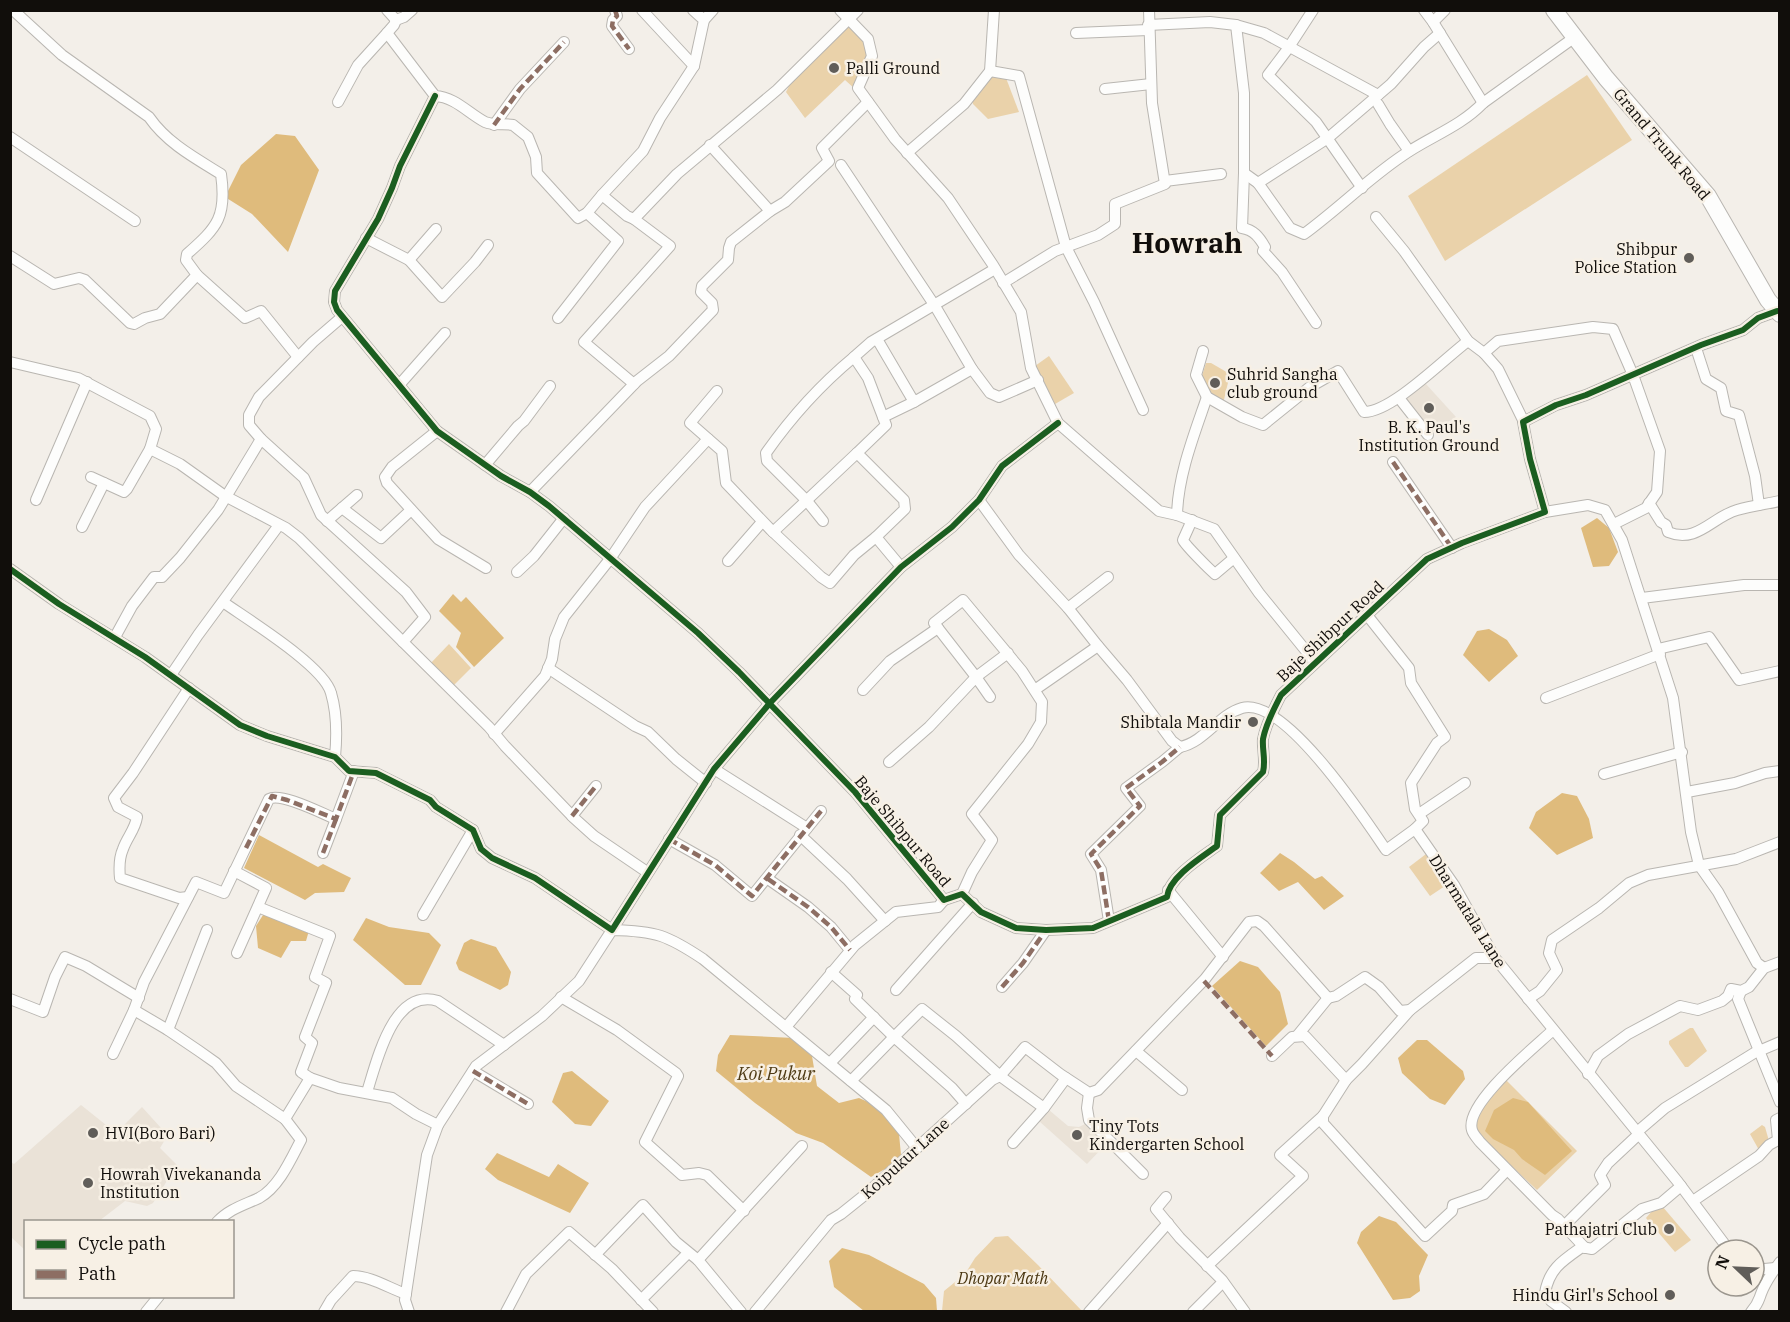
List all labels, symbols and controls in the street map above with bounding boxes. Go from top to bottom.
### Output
place label: Palli Ground [846,58,941,78]
marker: Palli Ground [827,61,841,75]
street label: Grand Trunk Road [1609,84,1715,204]
district label: Howrah [1132,224,1242,261]
place label: Shibpur Police Station [1575,239,1677,277]
marker: Shibpur Police Station [1682,251,1696,265]
place label: Suhrid Sangha club ground [1227,364,1338,402]
marker: Suhrid Sangha club ground [1208,376,1222,390]
marker: B. K. Paul's Institution Ground [1422,401,1436,415]
place label: B. K. Paul's Institution Ground [1359,417,1500,455]
street label: Baje Shibpur Road [1272,576,1388,686]
place label: Shibtala Mandir [1121,712,1241,732]
marker: Shibtala Mandir [1246,715,1260,729]
street label: Baje Shibpur Road [851,771,956,891]
street label: Dharmatala Lane [1425,851,1511,971]
water label: Koi Pukur [736,1062,816,1085]
street label: Koipukur Lane [857,1113,953,1203]
place label: Tiny Tots Kindergarten School [1089,1116,1245,1154]
place label: HVI(Boro Bari) [105,1123,215,1143]
marker: HVI(Boro Bari) [86,1126,100,1140]
marker: Tiny Tots Kindergarten School [1070,1128,1084,1142]
place label: Howrah Vivekananda Institution [100,1164,262,1202]
marker: Howrah Vivekananda Institution [81,1176,95,1190]
place label: Pathajatri Club [1545,1219,1657,1239]
legend [24,1220,234,1298]
marker: Pathajatri Club [1662,1222,1676,1236]
text: Cycle path [78,1232,166,1255]
north arrow [1706,1238,1766,1298]
text: N [1711,1252,1734,1272]
text: Path [78,1262,116,1285]
park label: Dhopar Math [957,1268,1049,1288]
place label: Hindu Girl's School [1512,1285,1658,1305]
marker: Hindu Girl's School [1663,1288,1677,1302]

